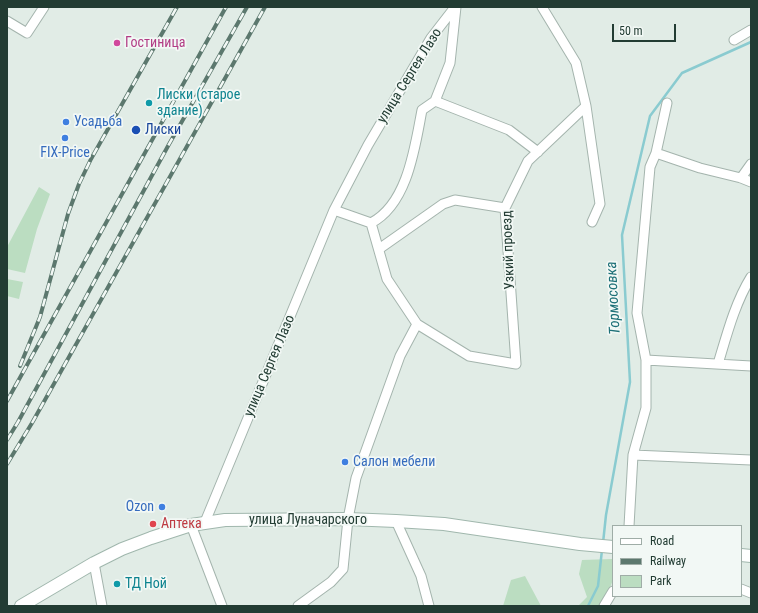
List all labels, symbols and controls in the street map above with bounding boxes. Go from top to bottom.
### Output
scale bar [614,16,678,42]
text: 50 m [619,24,643,38]
street label: улица Сергея Лазо [374,25,446,127]
place label: Гостиница [125,35,185,51]
marker: Гостиница [112,38,122,48]
place label: Лиски (старое здание) [157,87,240,120]
marker: Лиски (старое здание) [144,98,154,108]
place label: Усадьба [74,114,122,130]
marker: Усадьба [61,117,71,127]
place label: Лиски [145,122,181,138]
marker: Лиски [130,124,142,136]
marker: FIX-Price [60,133,70,143]
place label: FIX-Price [40,145,90,161]
street label: Узкий проезд [499,210,519,290]
water label: Тормосовка [603,261,625,335]
street label: улица Сергея Лазо [241,313,299,419]
place label: Салон мебели [353,454,435,470]
marker: Салон мебели [340,457,350,467]
place label: Ozon [126,499,154,515]
marker: Ozon [157,502,167,512]
street label: улица Луначарского [249,512,367,528]
place label: Аптека [161,516,202,532]
marker: Аптека [148,519,158,529]
legend [612,525,742,597]
text: Road [650,534,674,548]
text: Railway [650,554,686,568]
text: Park [650,574,671,588]
place label: ТД Ной [125,576,167,592]
marker: ТД Ной [112,579,122,589]

